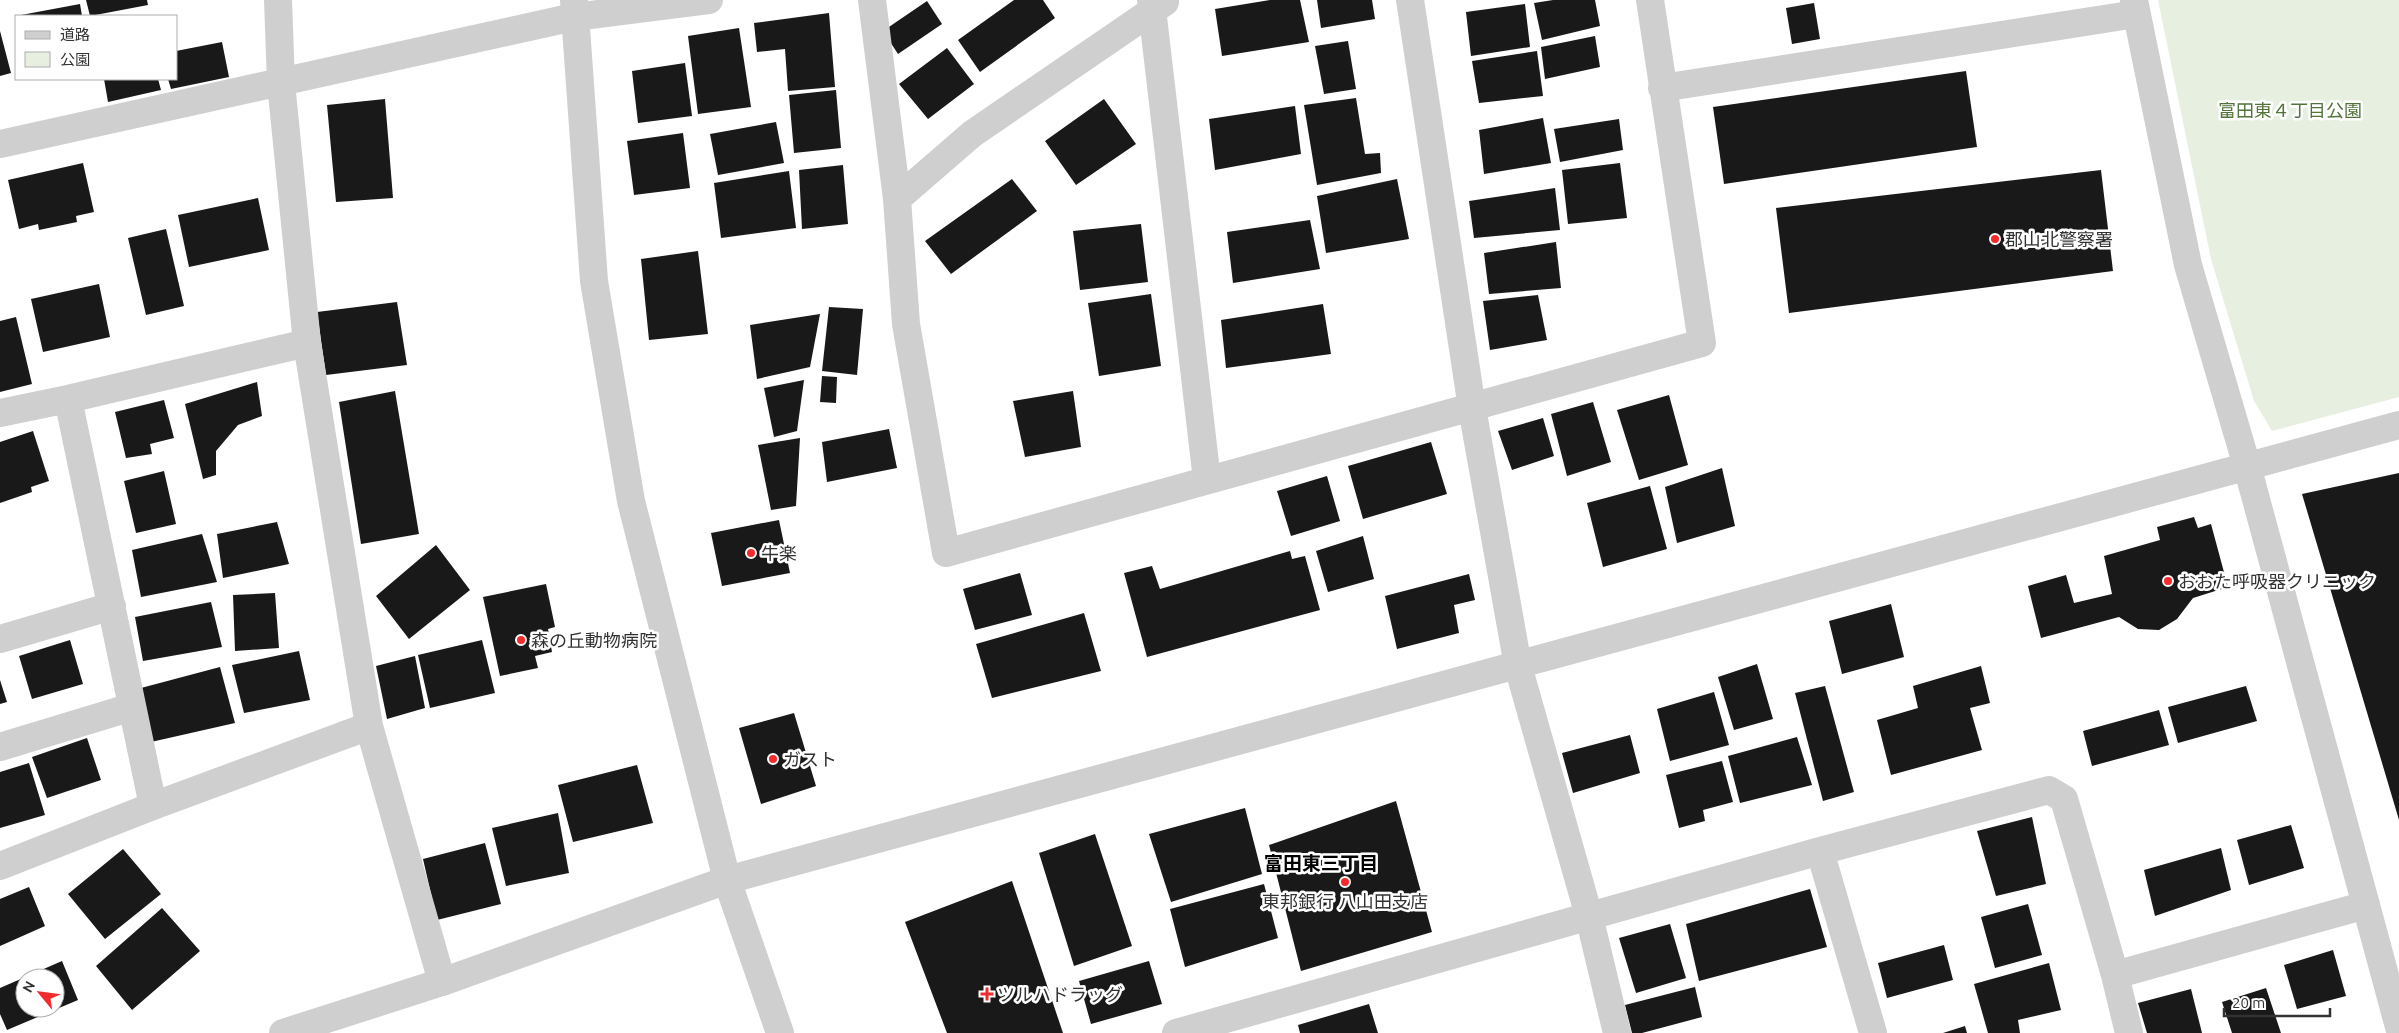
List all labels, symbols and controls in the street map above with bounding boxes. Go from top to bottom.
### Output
legend [15,15,178,80]
text: 道路 [60,26,90,43]
text: 公園 [60,51,90,68]
park label: 富田東４丁目公園 [2218,100,2362,120]
place label: 郡山北警察署 [2005,229,2113,249]
marker: 郡山北警察署 [1989,233,2001,245]
place label: 牛楽 [761,543,797,563]
marker: 牛楽 [745,547,757,559]
place label: おおた呼吸器クリニック [2178,571,2376,591]
marker: おおた呼吸器クリニック [2162,575,2174,587]
place label: 森の丘動物病院 [531,630,657,650]
marker: 森の丘動物病院 [515,634,527,646]
place label: ガスト [783,749,837,769]
marker: ガスト [767,753,779,765]
district label: 富田東三丁目 [1264,852,1378,874]
marker: 東邦銀行 八山田支店 [1339,876,1351,888]
place label: 東邦銀行 八山田支店 [1262,891,1428,911]
north arrow [15,968,65,1018]
text: N [19,978,38,995]
place label: ツルハドラッグ [997,984,1123,1004]
scale bar [2224,986,2330,1018]
marker: ツルハドラッグ [981,988,993,1000]
text: 20 m [2232,994,2265,1011]

